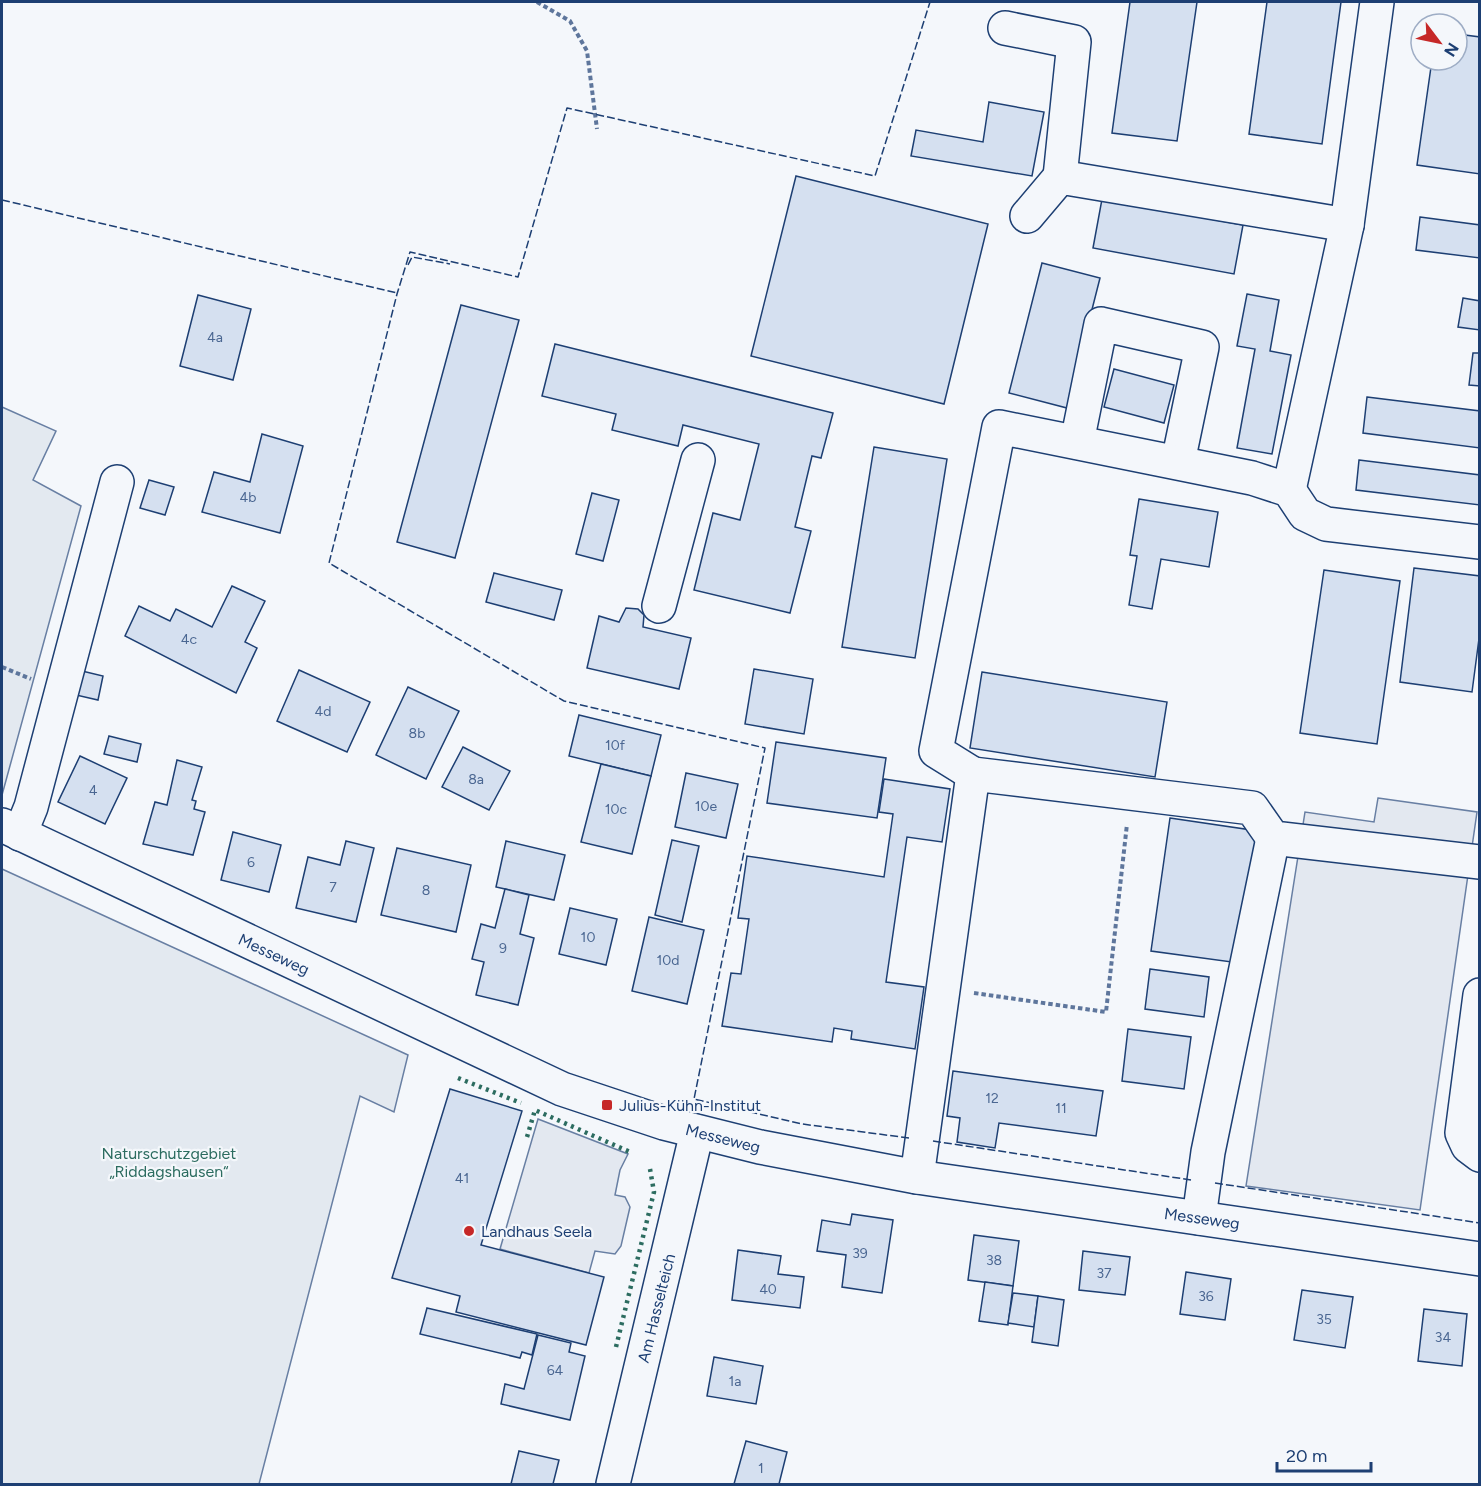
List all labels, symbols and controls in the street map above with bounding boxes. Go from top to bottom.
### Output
north arrow [1409,12,1469,72]
text: N [1440,39,1463,60]
house number: 4a [207,329,223,346]
house number: 4b [240,489,256,506]
house number: 4c [181,631,198,648]
house number: 4d [315,703,331,720]
house number: 8b [409,725,425,742]
house number: 10f [605,737,626,754]
house number: 8a [468,771,484,788]
house number: 4 [89,782,98,799]
house number: 10e [695,798,718,815]
house number: 10c [605,801,628,818]
house number: 6 [247,854,255,871]
house number: 7 [329,879,337,896]
house number: 8 [422,882,430,899]
house number: 10 [581,929,595,946]
street label: Messeweg [235,930,312,979]
house number: 9 [499,940,507,957]
house number: 10d [657,952,679,969]
house number: 12 [985,1090,999,1107]
place label: Julius-Kühn-Institut [619,1096,761,1115]
marker: Julius-Kühn-Institut [600,1098,614,1112]
house number: 11 [1055,1100,1067,1117]
street label: Messeweg [684,1120,762,1157]
park label: Naturschutzgebiet „Riddagshausen“ [102,1144,236,1181]
house number: 41 [455,1170,469,1187]
street label: Messeweg [1163,1204,1241,1233]
place label: Landhaus Seela [481,1222,592,1241]
marker: Landhaus Seela [462,1224,476,1238]
house number: 39 [852,1245,868,1262]
street label: Am Hasselteich [634,1252,679,1365]
house number: 38 [986,1252,1002,1269]
house number: 37 [1096,1265,1112,1282]
house number: 40 [759,1281,777,1298]
house number: 36 [1198,1288,1214,1305]
house number: 35 [1316,1311,1332,1328]
house number: 34 [1435,1329,1451,1346]
house number: 64 [547,1362,564,1379]
house number: 1a [729,1373,741,1390]
scale bar [1277,1435,1372,1473]
text: 20 m [1286,1445,1327,1467]
house number: 1 [758,1460,764,1477]

